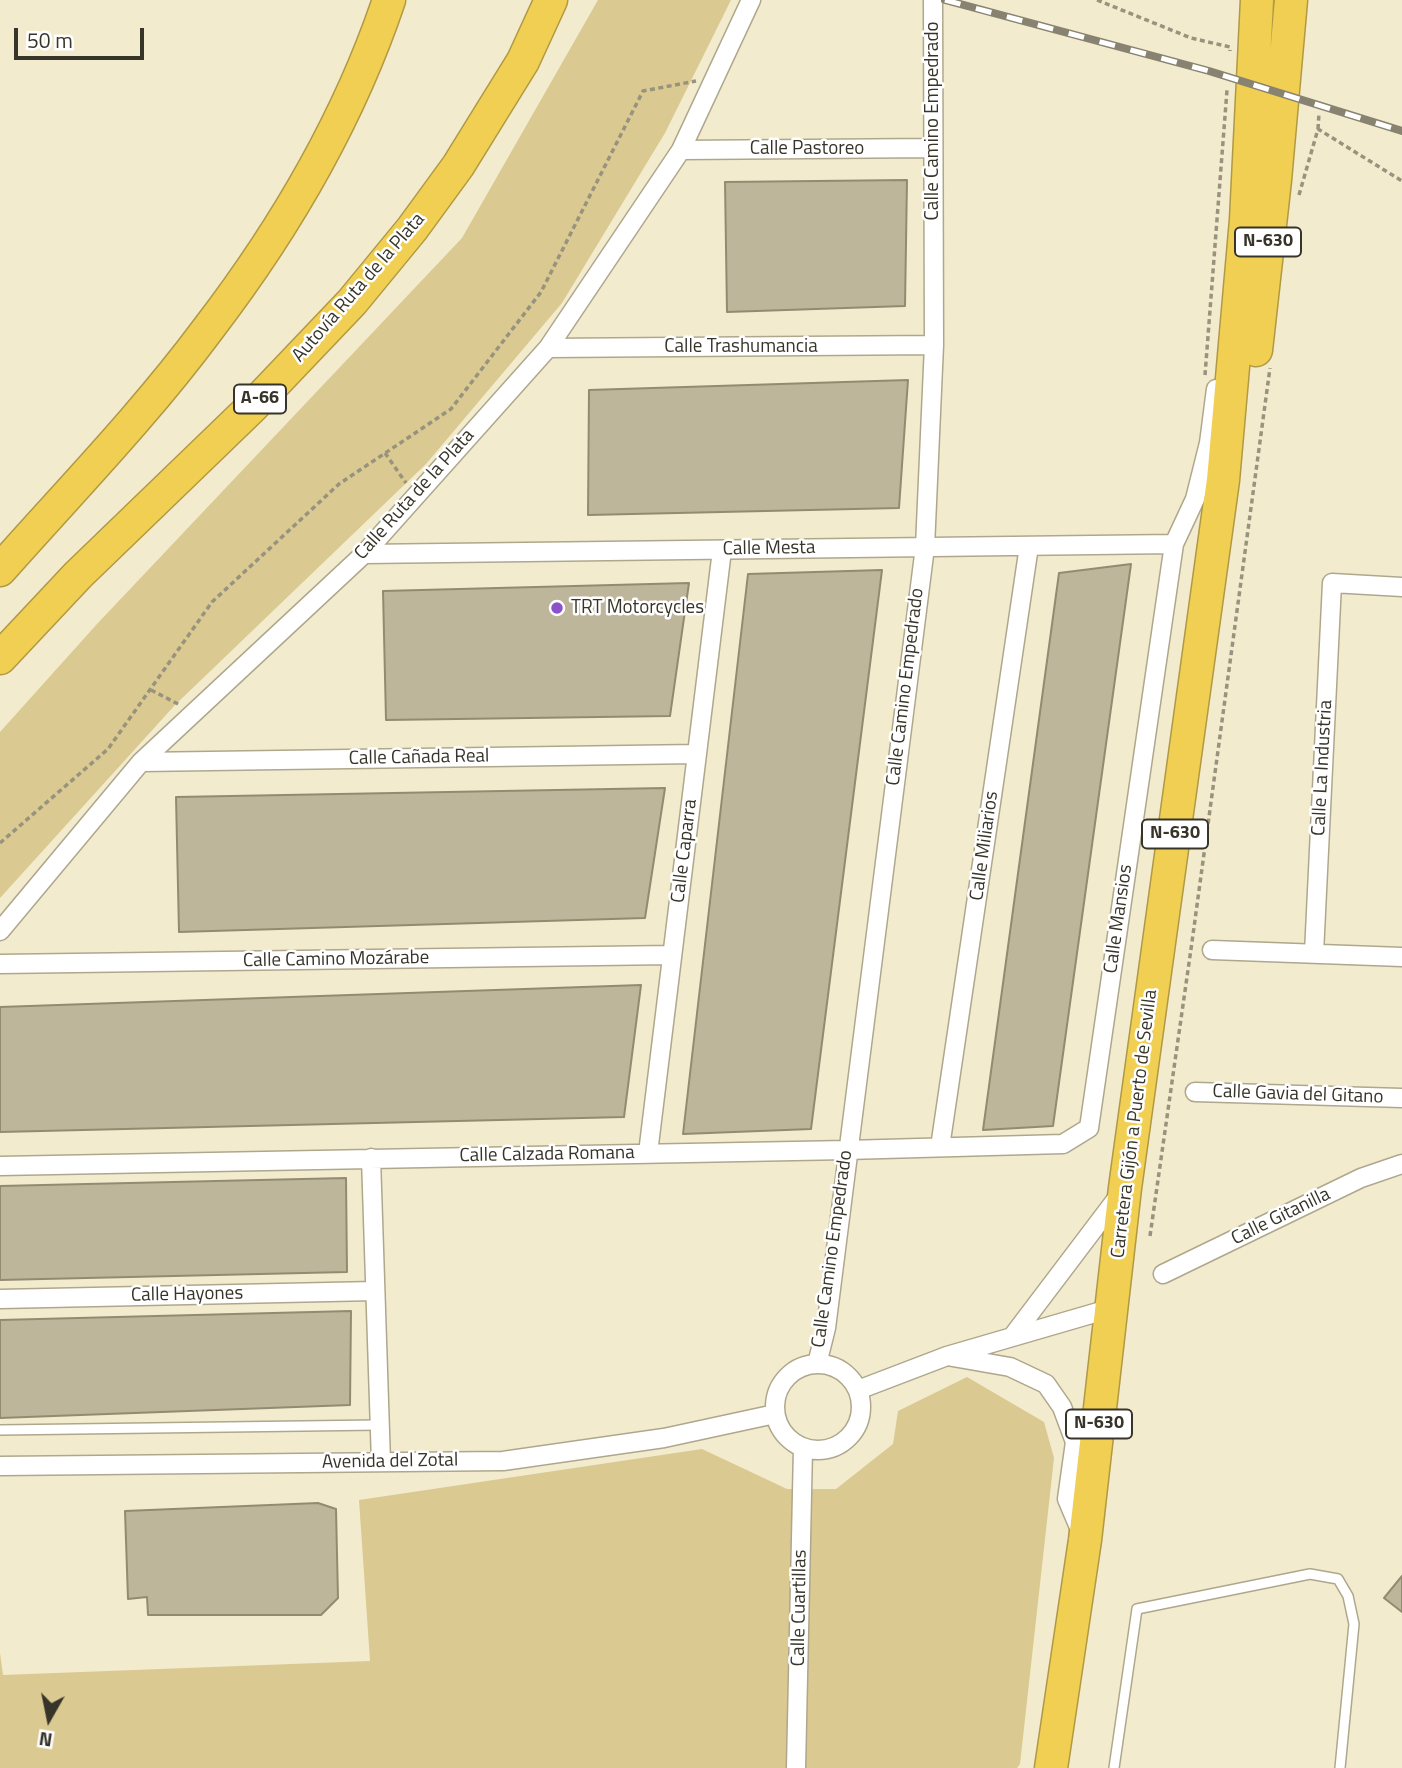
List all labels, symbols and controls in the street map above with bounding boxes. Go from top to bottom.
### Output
scale bar [18,14,147,58]
street label: Calle Camino Empedrado [922,22,944,220]
text: 50 m [27,24,73,56]
street label: Calle Pastoreo [750,138,864,160]
street label: Autovía Ruta de la Plata [288,209,430,367]
road number: N-630 [1235,228,1301,256]
street label: Calle Trashumancia [664,336,818,358]
road number: A-66 [234,384,286,414]
street label: Calle Ruta de la Plata [350,425,480,565]
street label: Calle Mesta [722,537,816,561]
street label: Calle Camino Empedrado [883,587,929,787]
place label: TRT Motorcycles [571,597,704,619]
marker: TRT Motorcycles [549,600,565,616]
street label: Calle La Industria [1308,700,1338,836]
street label: Calle Cañada Real [348,745,490,771]
street label: Calle Miliarios [966,790,1004,902]
street label: Calle Caparra [667,798,703,904]
road number: N-630 [1142,820,1208,848]
street label: Calle Mansios [1100,863,1138,975]
street label: Calle Camino Mozárabe [243,947,429,973]
street label: Carretera Gijón a Puerto de Sevilla [1107,988,1163,1260]
street label: Calle Gavia del Gitano [1212,1081,1384,1109]
street label: Calle Calzada Romana [459,1142,635,1168]
street label: Calle Camino Empedrado [808,1149,858,1349]
street label: Calle Gitanilla [1228,1183,1334,1251]
street label: Calle Hayones [131,1283,243,1307]
road number: N-630 [1066,1409,1132,1438]
street label: Avenida del Zotal [322,1449,458,1475]
street label: Calle Cuartillas [788,1549,812,1667]
north arrow [14,1684,84,1754]
text: N [37,1725,54,1756]

